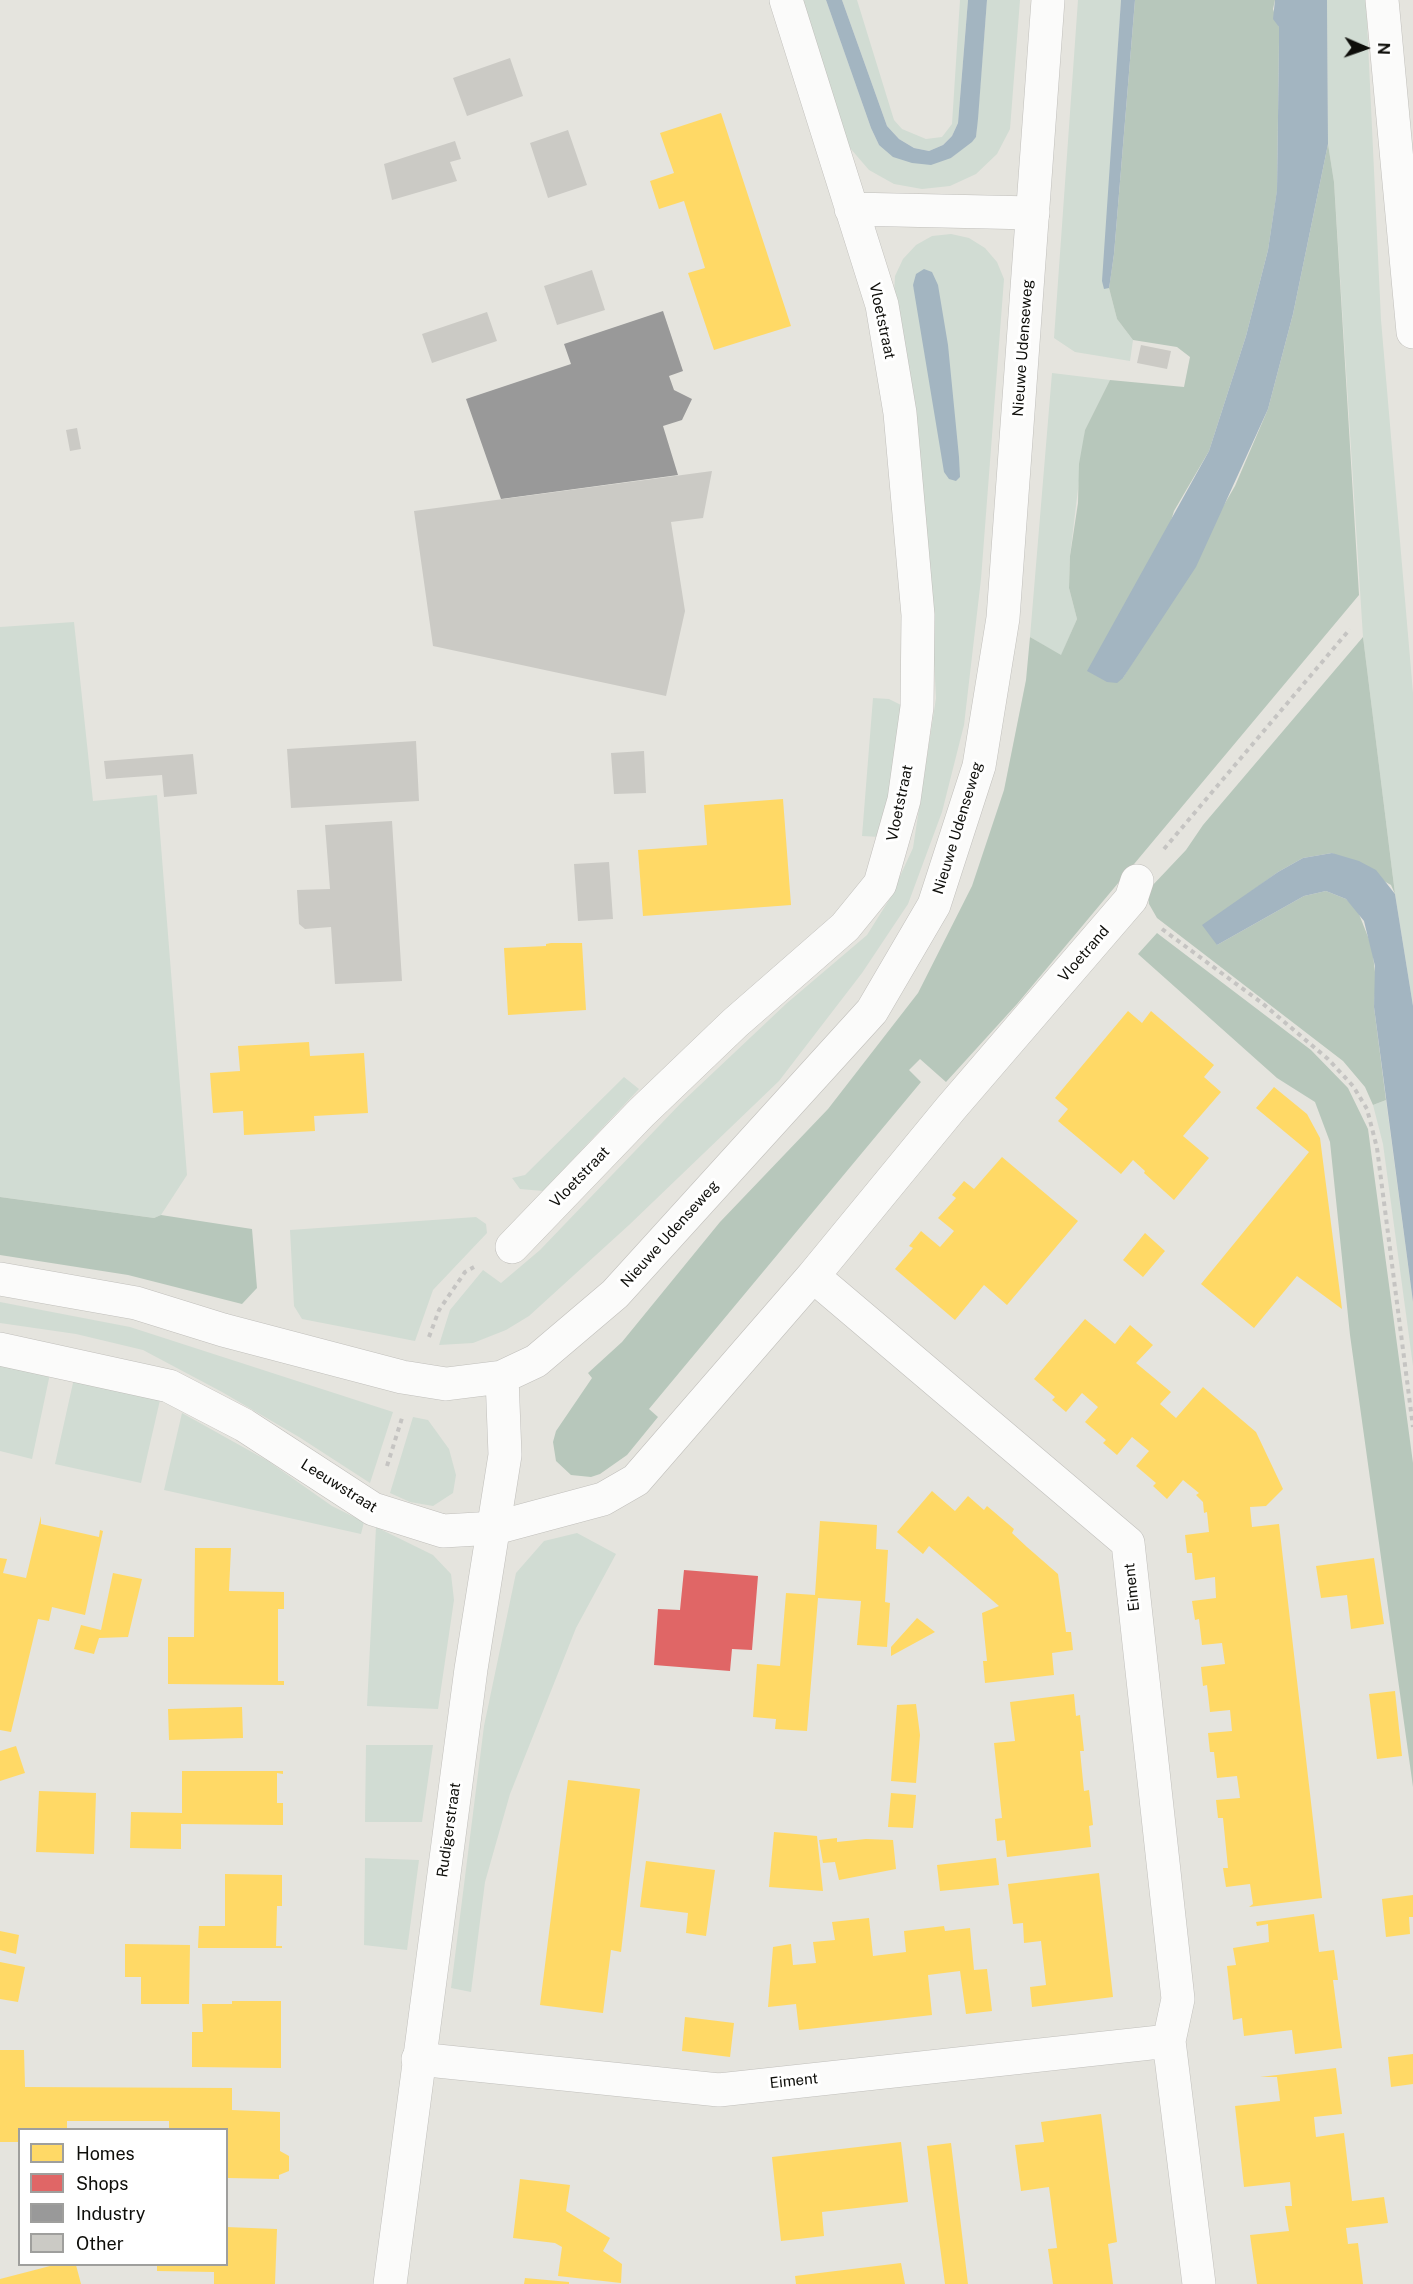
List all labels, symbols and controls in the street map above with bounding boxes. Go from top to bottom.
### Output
north arrow [1335,18,1395,78]
text: N [1374,42,1393,55]
street label: Nieuwe Udenseweg [1009,279,1037,417]
street label: Vloetstraat [865,281,899,361]
street label: Nieuwe Udenseweg [929,760,987,896]
street label: Vloetstraat [883,763,917,843]
street label: Vloetrand [1055,922,1113,986]
street label: Vloetstraat [547,1143,613,1211]
street label: Nieuwe Udenseweg [617,1177,723,1291]
street label: Leeuwstraat [298,1455,380,1517]
street label: Eiment [1121,1562,1143,1612]
street label: Rudigerstraat [433,1781,465,1879]
street label: Eiment [769,2070,819,2092]
legend [18,2128,228,2266]
text: Homes [76,2143,135,2164]
text: Shops [76,2173,128,2194]
text: Industry [76,2203,145,2224]
text: Other [76,2233,124,2254]

